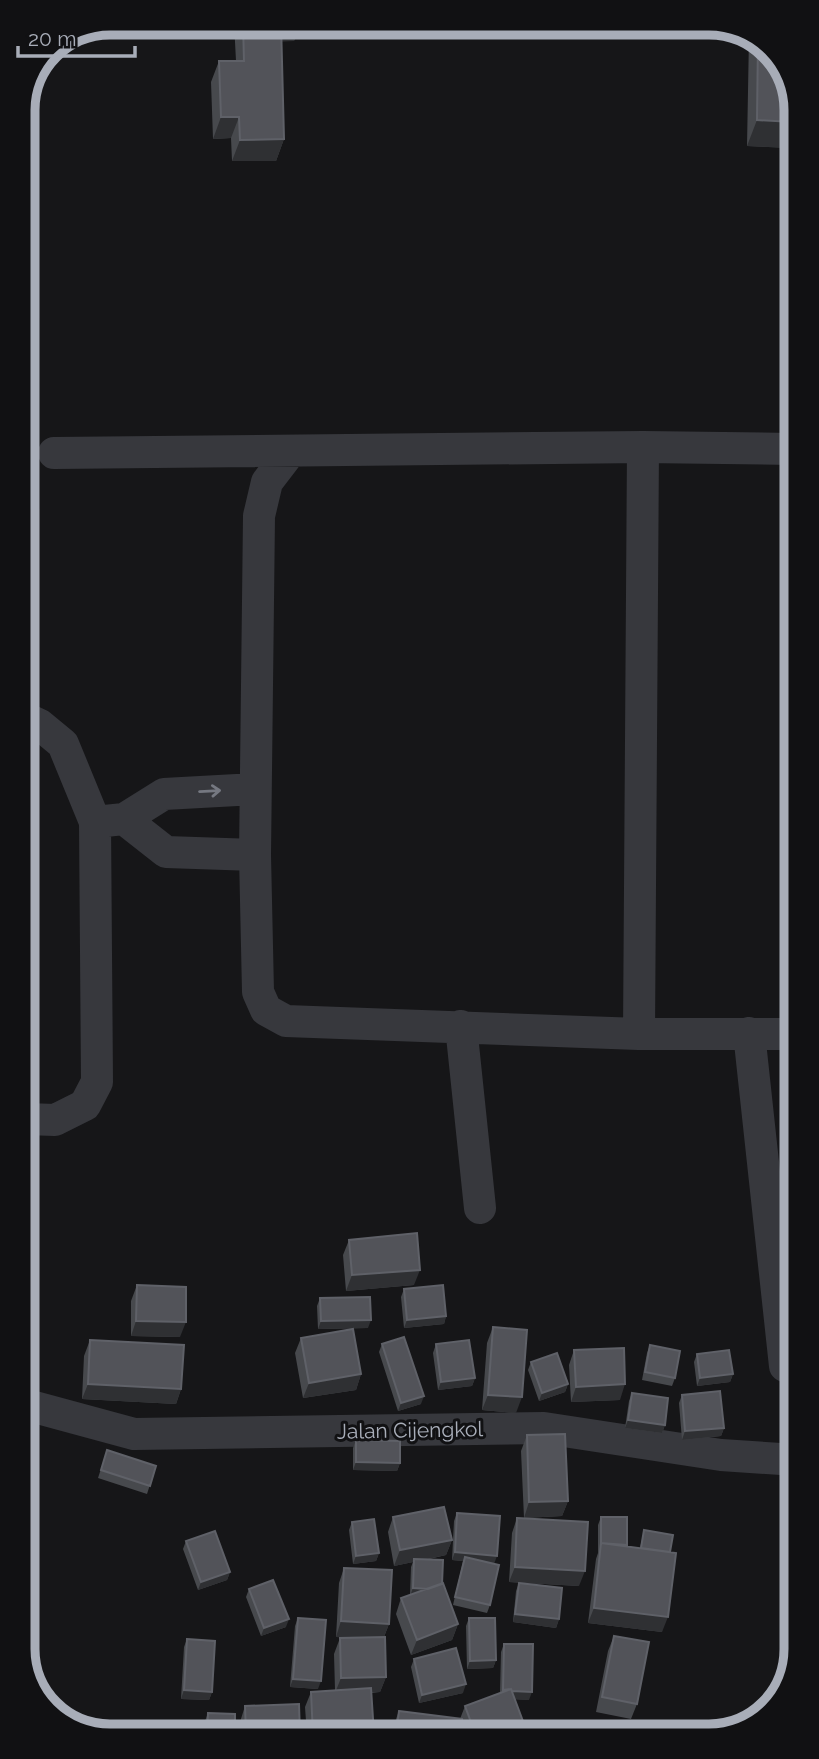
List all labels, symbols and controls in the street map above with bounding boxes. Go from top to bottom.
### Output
scale bar [18,14,135,58]
text: 20 m [28,26,76,51]
one-way arrow [198,785,221,798]
street label: Jalan Cijengkol [337,1416,484,1444]

